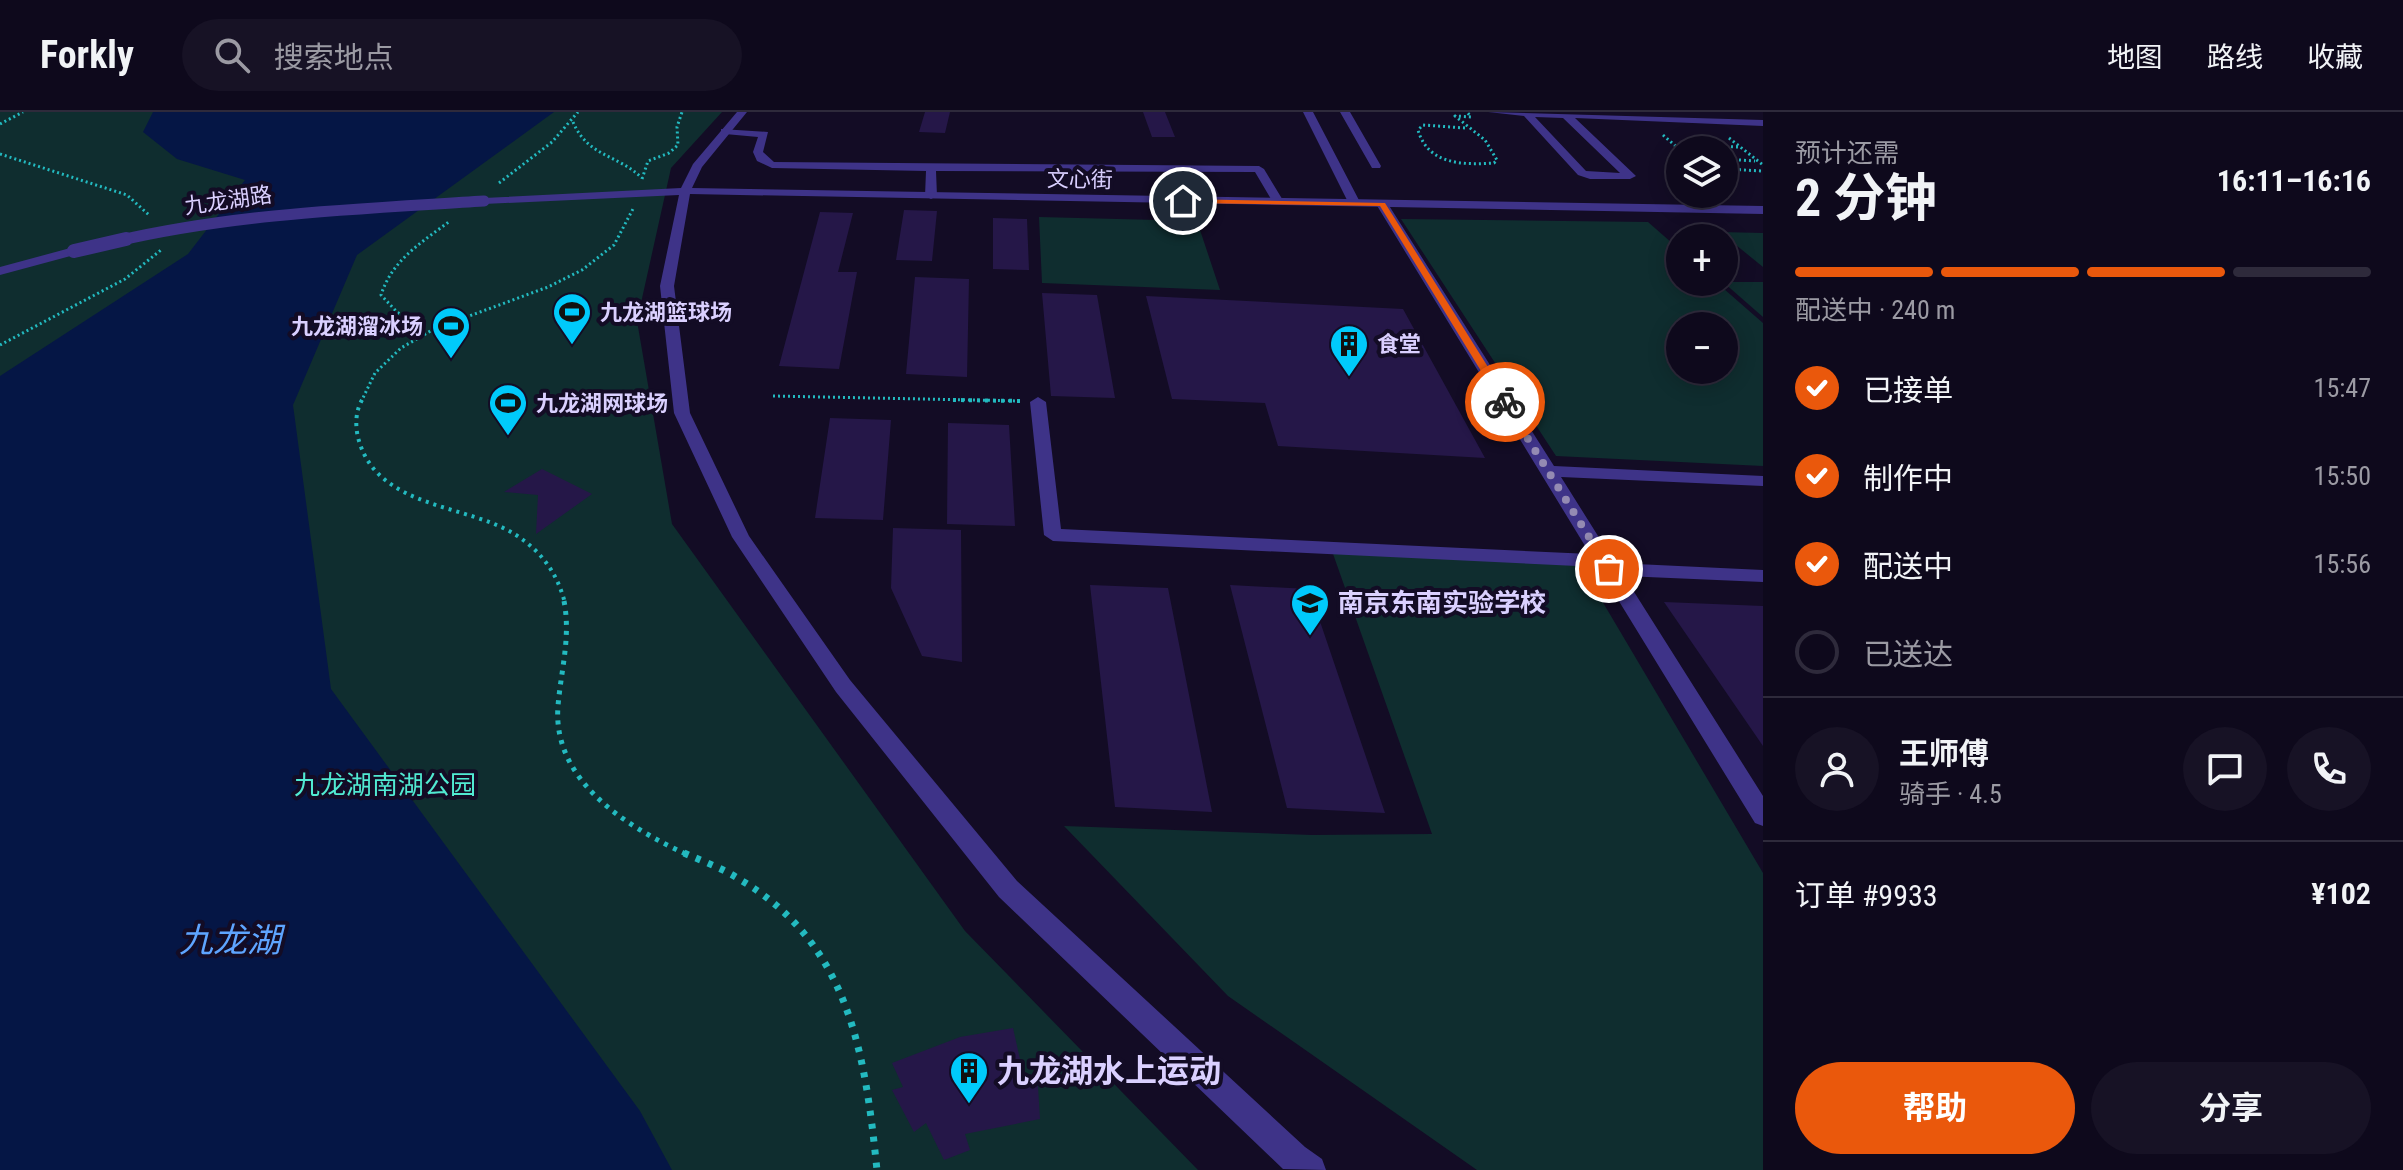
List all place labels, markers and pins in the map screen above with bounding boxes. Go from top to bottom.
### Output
pin [1149,167,1217,235]
sports icon: 九龙湖篮球场 [551,291,593,346]
place label: 九龙湖篮球场 [600,300,732,325]
sports icon: 九龙湖溜冰场 [430,305,472,360]
place label: 九龙湖溜冰场 [291,314,423,339]
building icon: 食堂 [1328,323,1370,378]
place label: 食堂 [1377,332,1421,357]
sports icon: 九龙湖网球场 [487,382,529,437]
place label: 九龙湖网球场 [536,391,668,416]
pin [1575,535,1643,603]
school or university icon: 南京东南实验学校 [1289,582,1331,637]
place label: 南京东南实验学校 [1338,588,1546,618]
building icon: 九龙湖水上运动 [948,1050,990,1105]
place label: 九龙湖水上运动 [997,1052,1221,1090]

